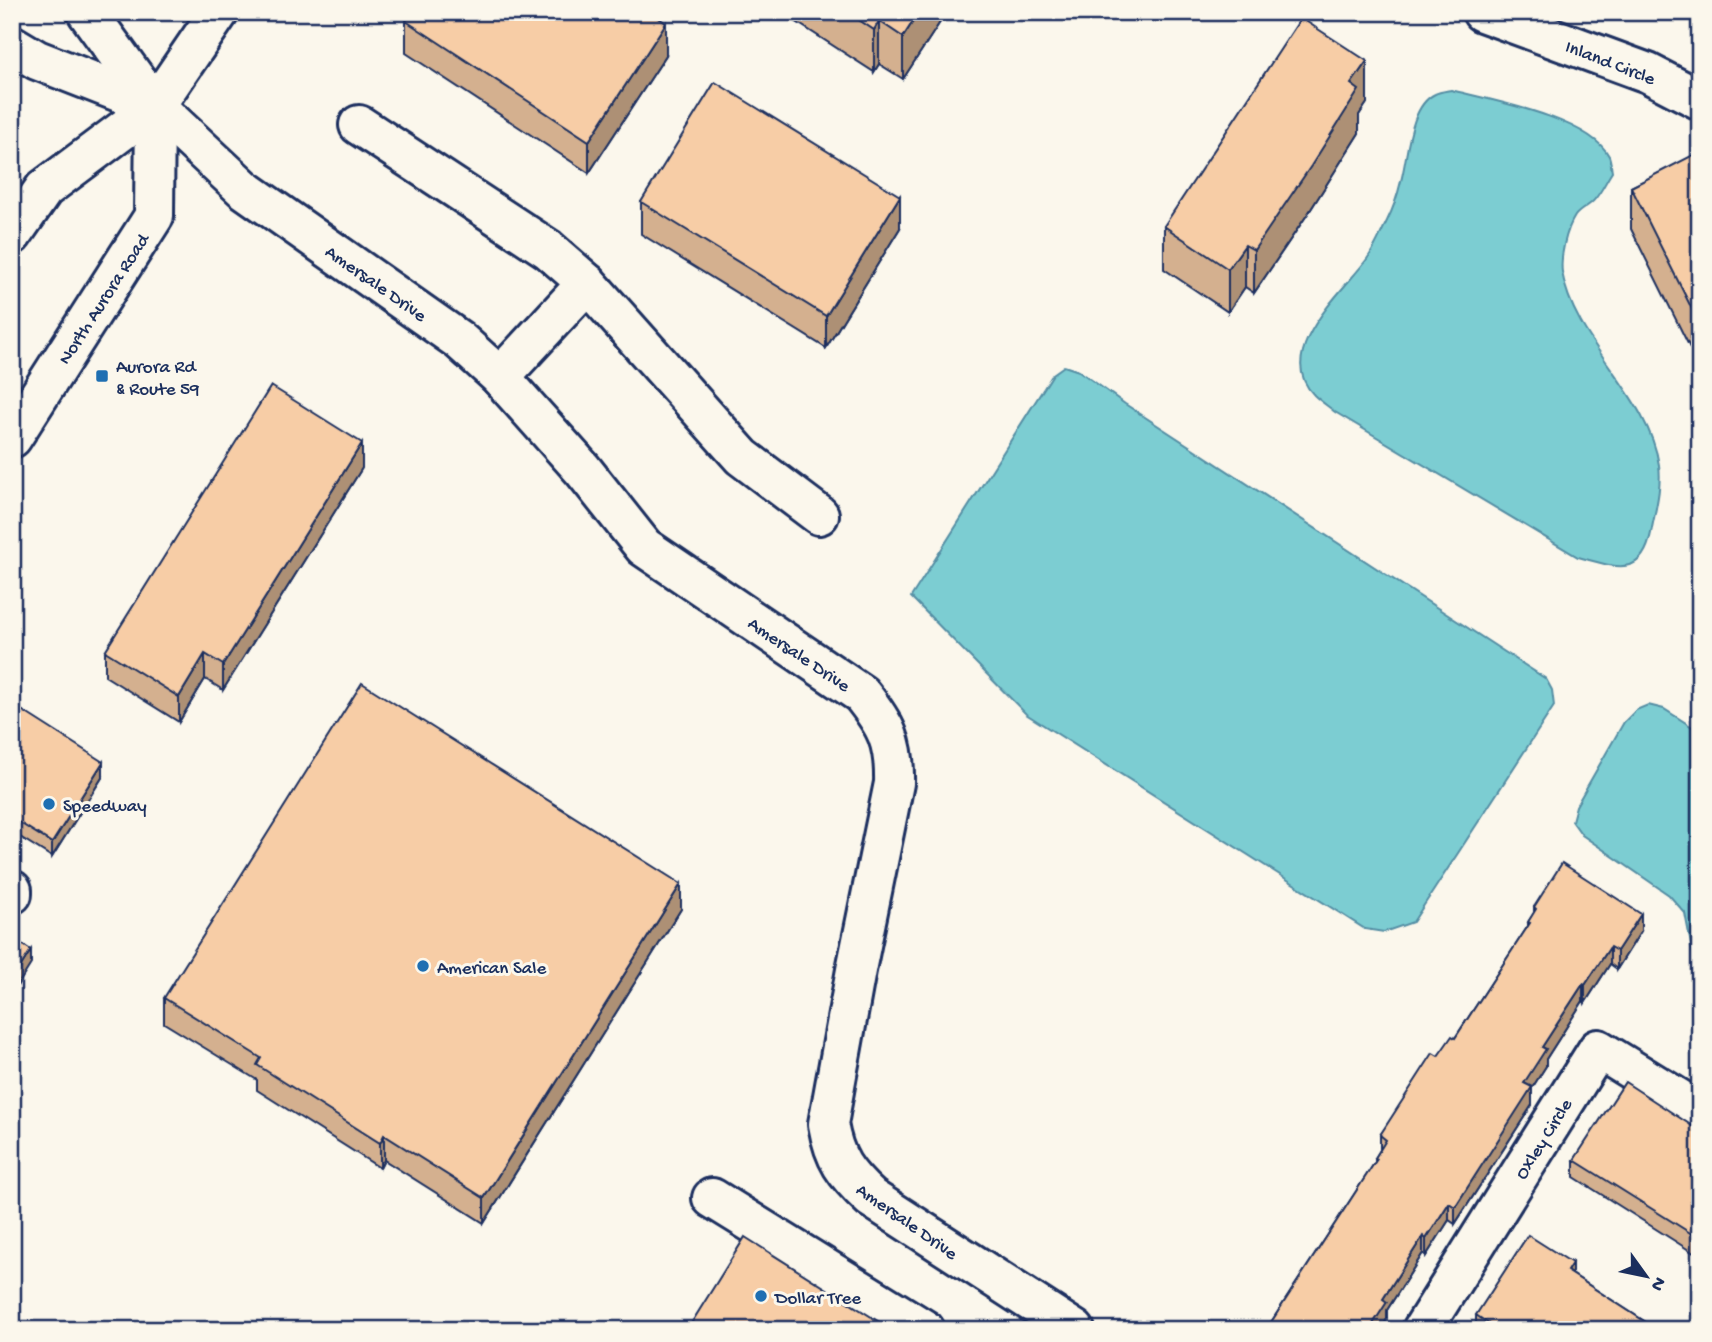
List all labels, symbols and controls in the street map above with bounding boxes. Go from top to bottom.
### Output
street label: Inland Circle [1561,37,1658,92]
street label: North Aurora Road [54,229,157,370]
street label: Amersale Drive [320,241,430,328]
place label: Aurora Rd & Route 59 [116,357,200,402]
marker: Aurora Rd & Route 59 [94,368,110,384]
street label: Amersale Drive [742,613,854,699]
marker: Speedway [41,796,57,812]
place label: Speedway [63,796,147,819]
marker: American Sale [415,958,431,974]
place label: American Sale [437,958,546,981]
street label: Oxley Circle [1511,1095,1579,1184]
street label: Amersale Drive [851,1179,961,1266]
north arrow [1610,1240,1680,1310]
text: N [1644,1272,1670,1295]
marker: Dollar Tree [753,1288,769,1304]
place label: Dollar Tree [773,1288,861,1311]

